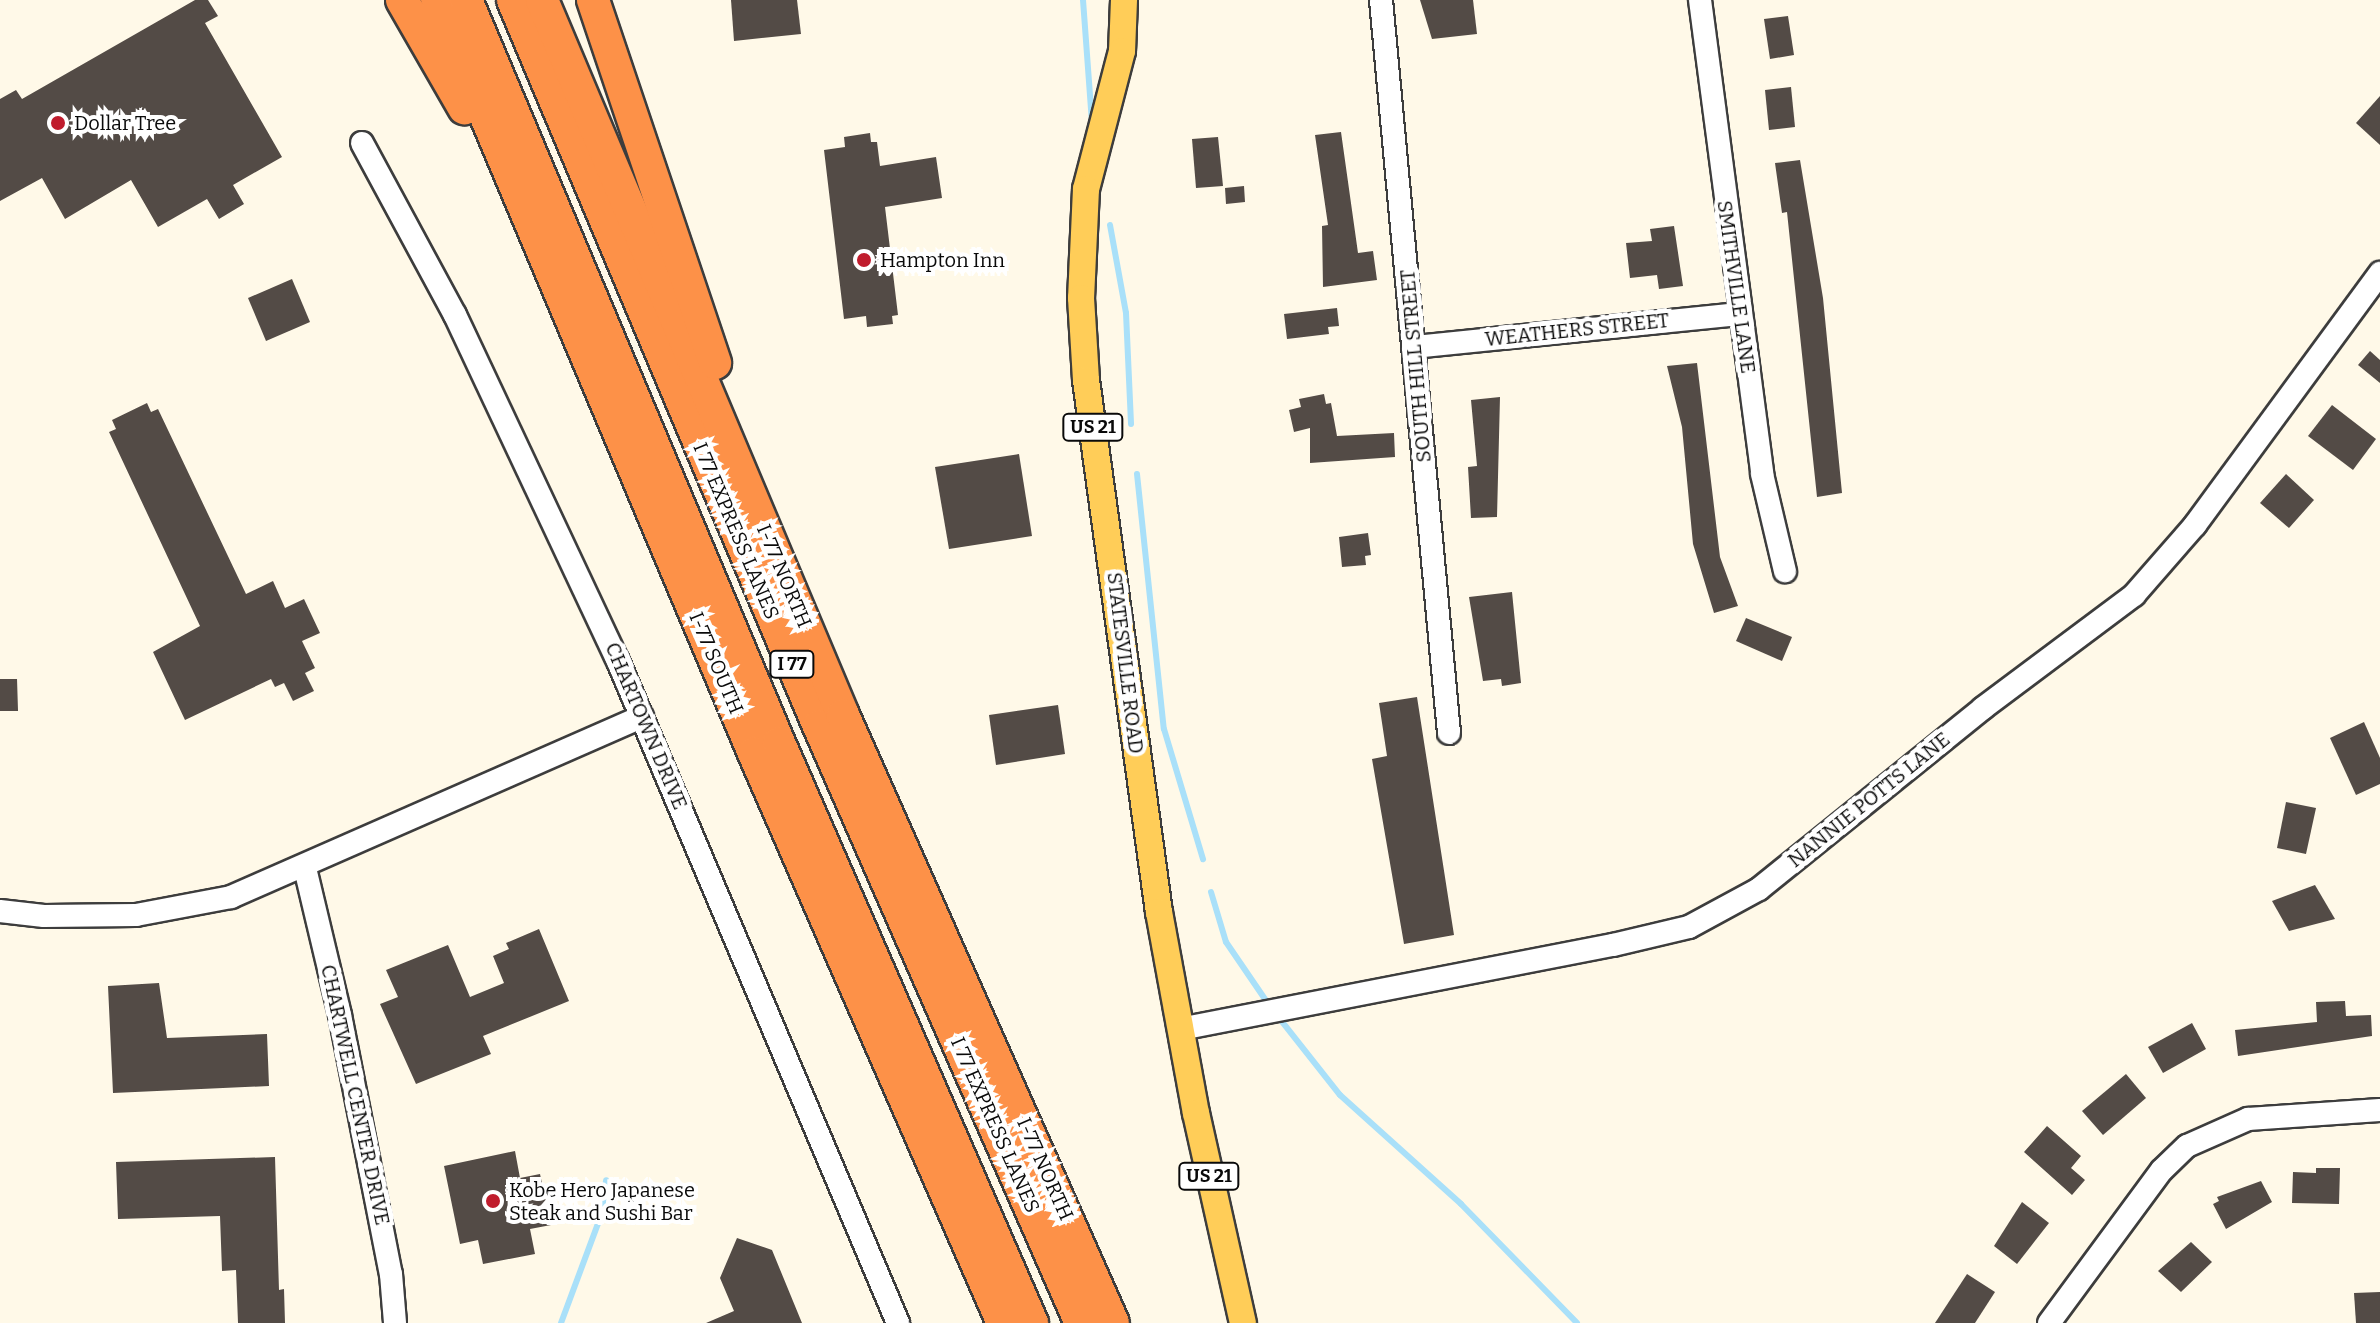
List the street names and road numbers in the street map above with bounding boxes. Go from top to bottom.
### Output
street label: SMITHVILLE LANE [1712,199,1760,375]
street label: SOUTH HILL STREET [1396,269,1436,463]
street label: WEATHERS STREET [1484,308,1670,352]
road number: US 21 [1061,413,1125,441]
street label: I 77 EXPRESS LANES [688,439,784,623]
street label: I-77 NORTH [752,521,816,631]
street label: STATESVILLE ROAD [1102,571,1148,755]
street label: I-77 SOUTH [684,609,748,717]
street label: CHARTOWN DRIVE [600,639,692,813]
road number: I 77 [768,650,816,678]
street label: NANNIE POTTS LANE [1783,727,1955,873]
street label: CHARTWELL CENTER DRIVE [316,963,394,1227]
street label: I 77 EXPRESS LANES [945,1034,1045,1216]
street label: I-77 NORTH [1012,1114,1078,1224]
road number: US 21 [1177,1162,1241,1190]

